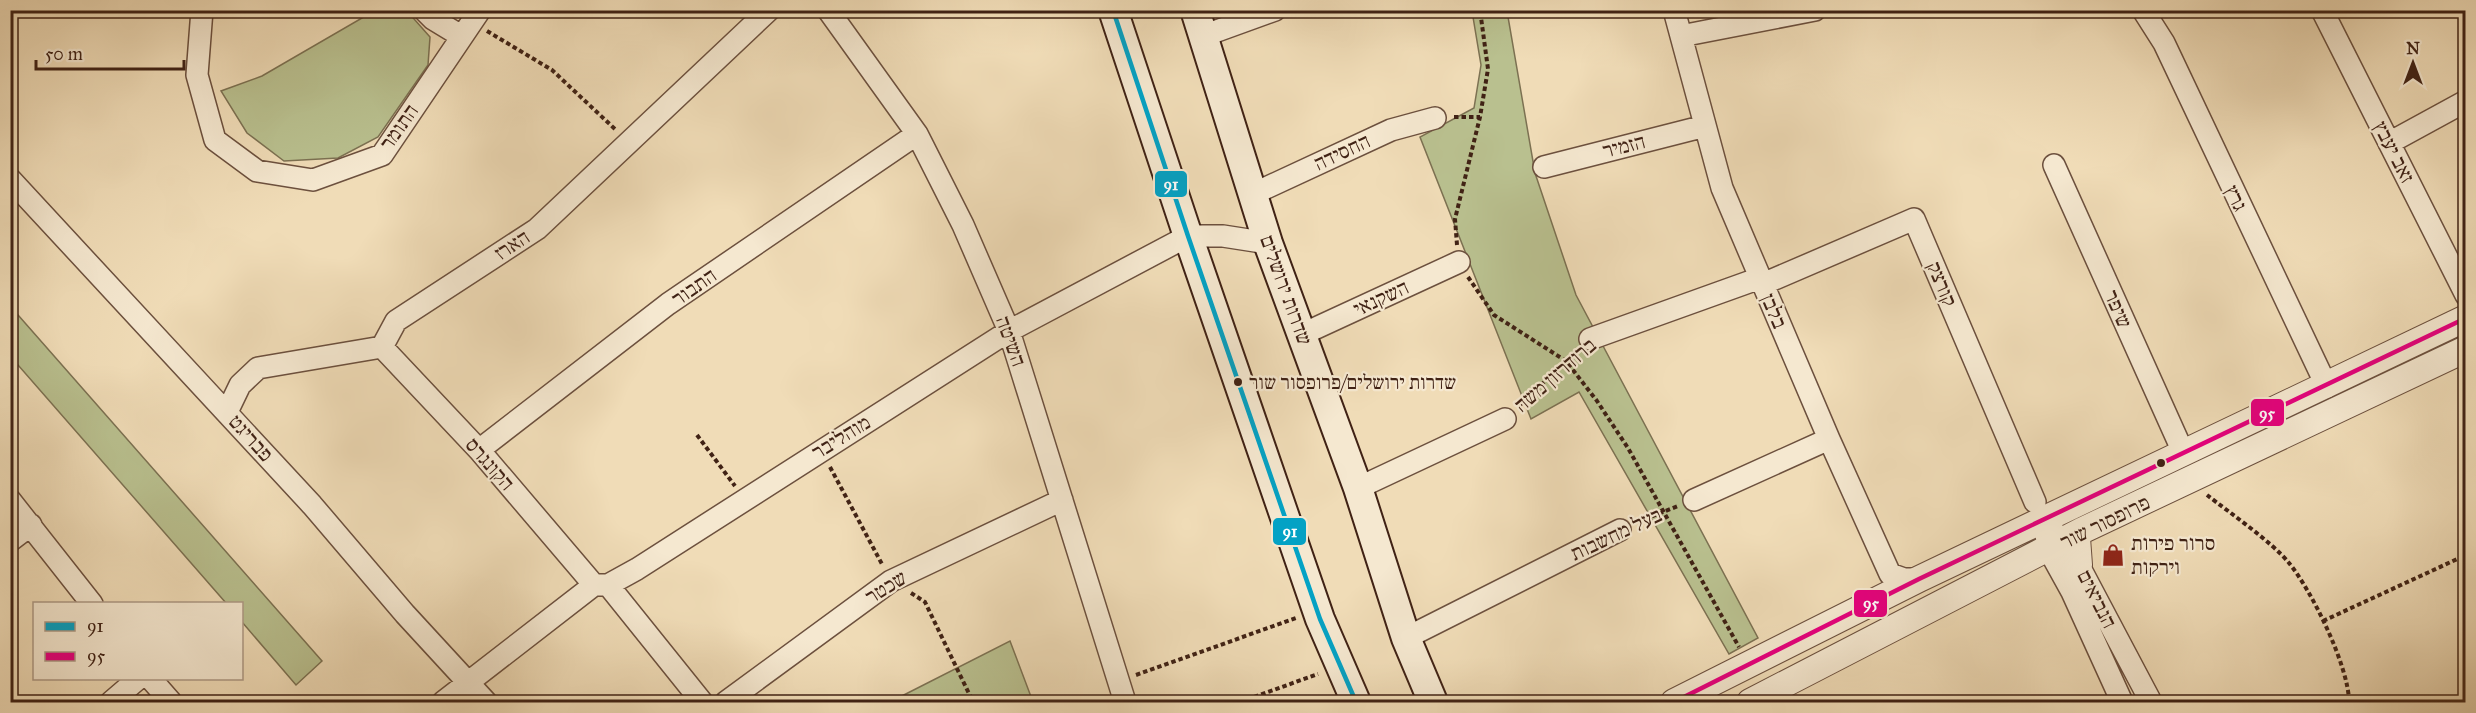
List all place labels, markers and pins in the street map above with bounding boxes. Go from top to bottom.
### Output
place label: שדרות ירושלים/פרופסור שור [1249,370,1456,394]
marker: שדרות ירושלים/פרופסור שור [1232,376,1244,388]
unlabelled marker [2155,457,2167,469]
place label: סרור פירות וירקות [2131,530,2215,580]
shop icon: סרור פירות וירקות [2100,542,2126,568]

